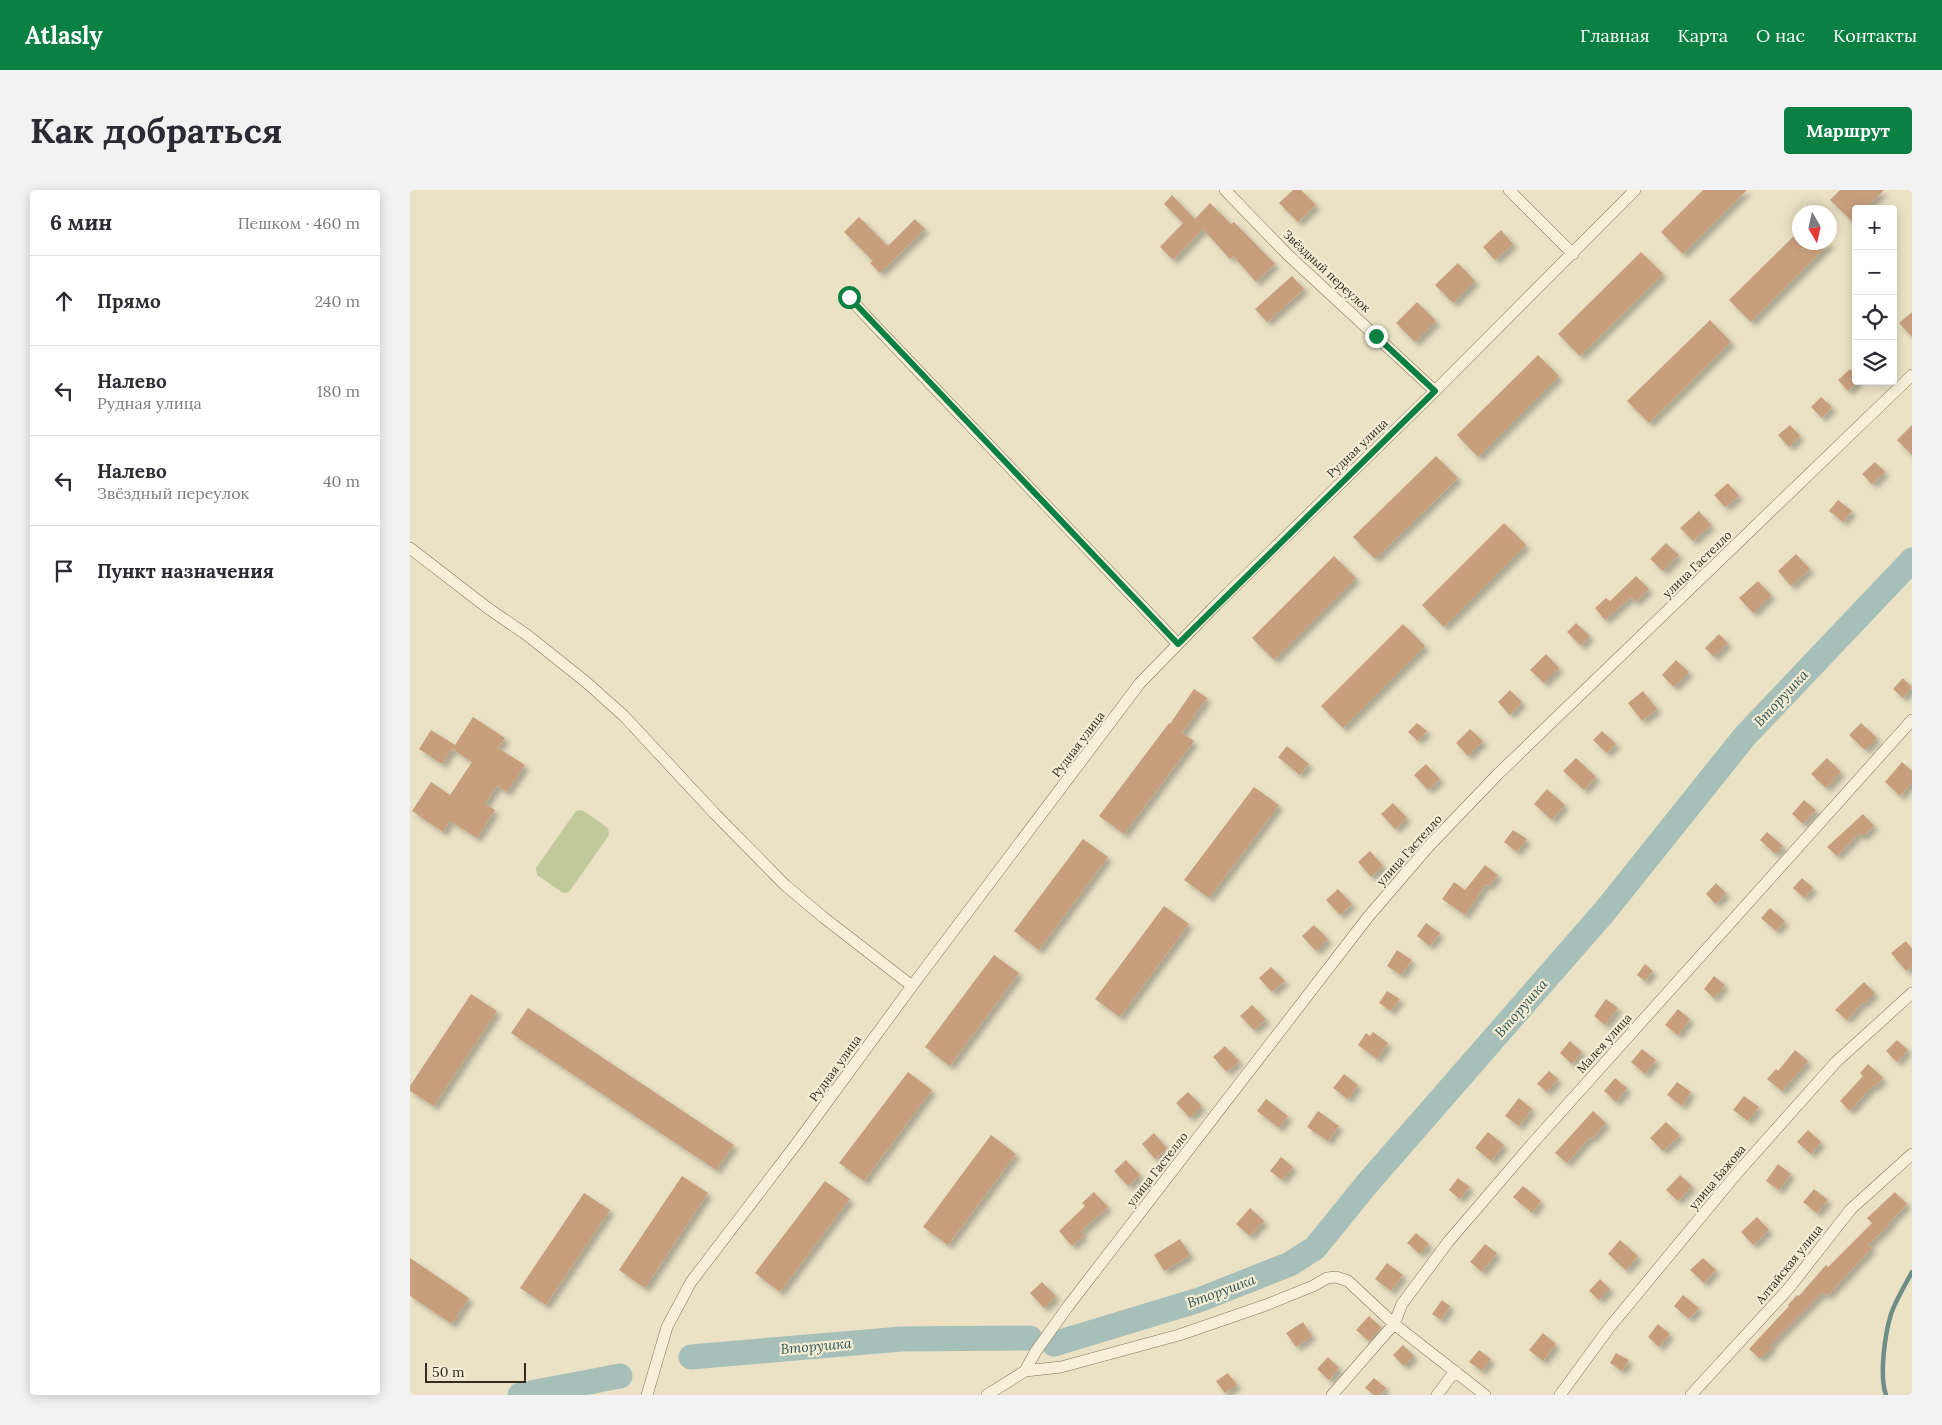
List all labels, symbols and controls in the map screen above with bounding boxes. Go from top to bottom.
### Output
text: Atlasly [25,20,103,51]
text: Главная [1580,24,1649,47]
text: Карта [1677,24,1728,47]
text: О нас [1756,24,1805,47]
text: Контакты [1833,24,1917,47]
button: Маршрут [1784,107,1912,154]
text: Как добраться [30,108,283,153]
north arrow [1792,205,1837,250]
map controls [1852,205,1897,385]
button: + [1852,205,1897,250]
text: 6 мин [50,209,112,236]
text: Пешком · 460 m [238,213,360,233]
street label: Звёздный переулок [1280,227,1374,316]
button: − [1852,250,1897,295]
route start [838,286,861,309]
icon: ahead [50,287,78,315]
text: Прямо [97,289,161,313]
text: 240 m [315,291,360,311]
button: locate [1852,295,1897,340]
route end [1365,325,1388,348]
button: layers [1852,340,1897,385]
text: Налево [97,369,167,393]
icon: left [50,377,78,405]
text: 180 m [317,381,360,401]
text: Рудная улица [97,393,202,413]
street label: Рудная улица [1324,415,1390,481]
text: Налево [97,459,167,483]
icon: left [50,467,78,495]
text: 40 m [323,471,360,491]
text: Звёздный переулок [97,483,249,503]
street label: улица Гастелло [1659,527,1735,601]
icon: arrive [50,557,78,585]
text: Пункт назначения [97,559,274,583]
water label: Вторушка [1750,666,1812,730]
street label: Рудная улица [1048,708,1108,780]
street label: улица Гастелло [1373,811,1445,889]
water label: Вторушка [1491,975,1551,1041]
street label: Малея улица [1573,1010,1635,1076]
street label: Рудная улица [806,1032,864,1104]
street label: улица Гастелло [1123,1129,1191,1209]
street label: улица Бажова [1686,1142,1748,1212]
street label: Алтайская улица [1752,1221,1826,1307]
water label: Вторушка [1184,1270,1258,1312]
water label: Вторушка [780,1334,853,1358]
scale bar [425,1360,526,1383]
text: 50 m [432,1363,465,1381]

